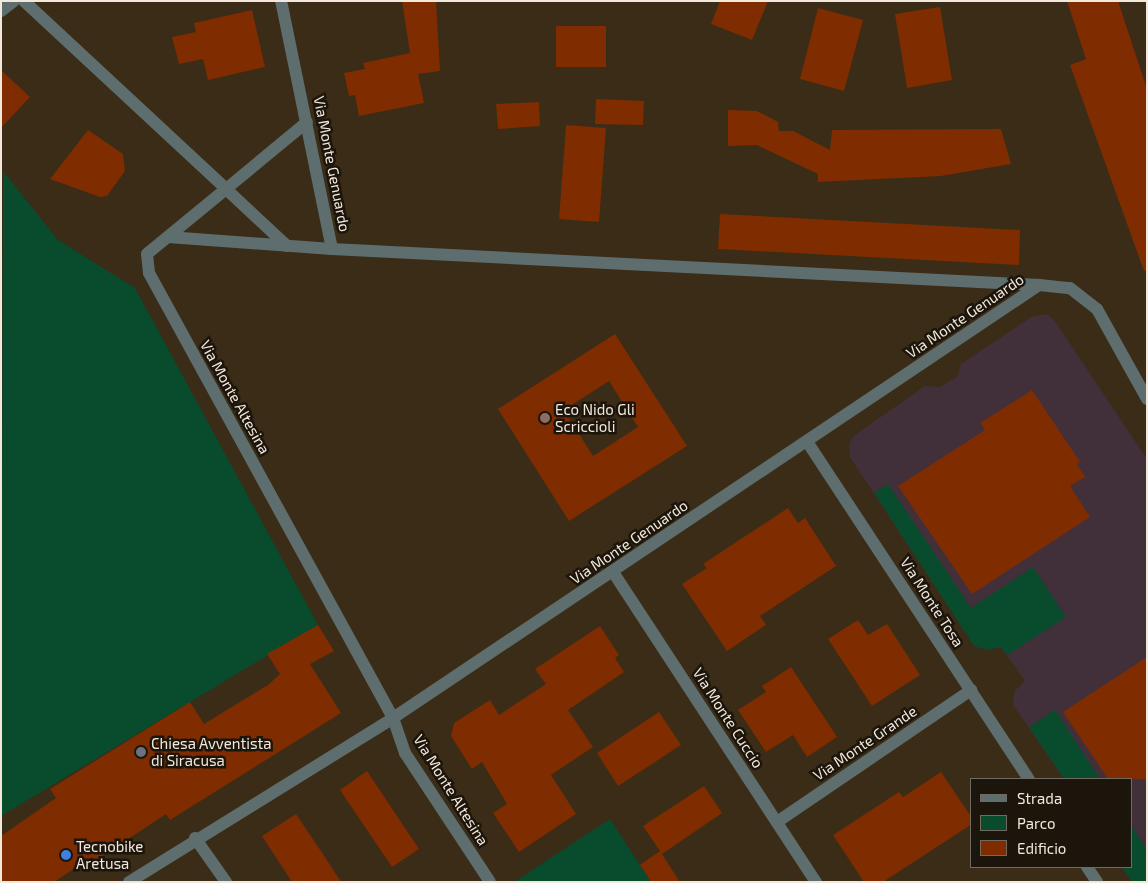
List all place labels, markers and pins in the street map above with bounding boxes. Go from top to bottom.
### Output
place label: Eco Nido Gli Scriccioli [555,400,635,435]
marker: Eco Nido Gli Scriccioli [539,412,551,424]
place label: Chiesa Avventista di Siracusa [151,734,272,769]
marker: Chiesa Avventista di Siracusa [135,746,147,758]
place label: Tecnobike Aretusa [76,837,143,872]
marker: Tecnobike Aretusa [60,849,72,861]

